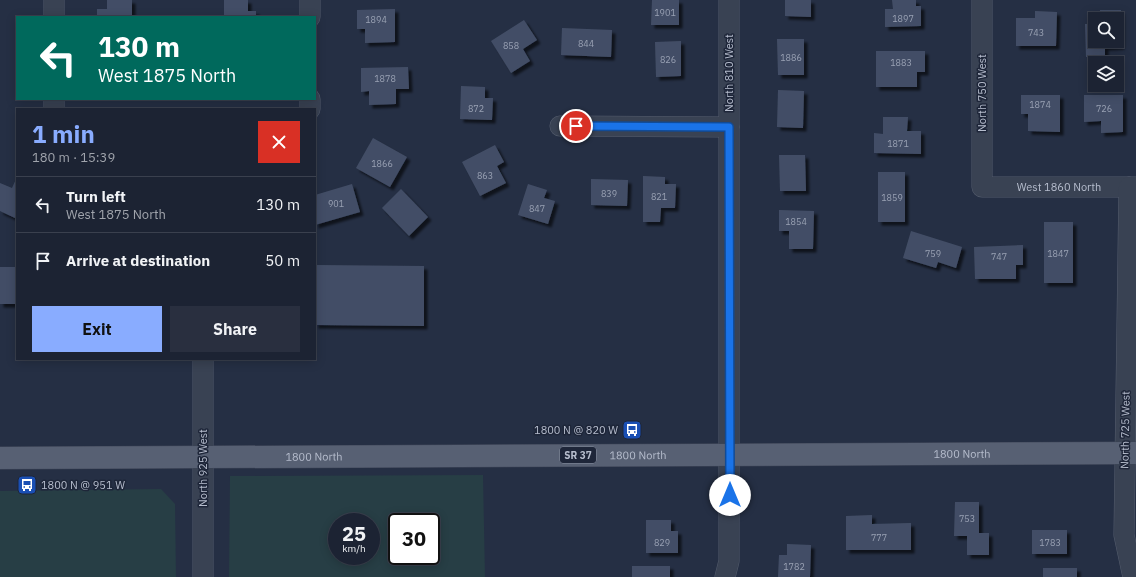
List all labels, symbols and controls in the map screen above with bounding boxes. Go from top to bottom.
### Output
house number: 1901 [654,7,676,18]
map controls [1088,12,1124,92]
button: search [1088,12,1124,48]
house number: 1897 [892,13,914,24]
house number: 1894 [365,14,387,25]
house number: 743 [1028,27,1044,38]
text: 130 m [98,28,180,65]
icon: left [32,32,84,84]
street label: North 810 West [722,34,736,112]
house number: 844 [578,38,594,49]
house number: 858 [503,40,519,51]
house number: 1886 [780,52,802,63]
house number: 826 [660,54,676,65]
street label: North 750 West [975,54,989,132]
button: layers [1088,56,1124,92]
house number: 1883 [890,57,912,68]
text: West 1875 North [98,64,236,87]
house number: 1878 [374,73,396,84]
house number: 1874 [1029,99,1051,110]
house number: 872 [468,103,484,114]
house number: 726 [1096,103,1112,114]
pin [559,109,593,143]
icon: arrive [565,115,587,137]
text: 1 min [32,118,95,150]
button: close [258,121,300,163]
house number: 1871 [887,138,909,149]
text: 180 m · 15:39 [32,149,115,166]
house number: 1866 [371,158,393,169]
house number: 863 [477,170,493,181]
street label: West 1860 North [1017,180,1101,194]
text: Turn left [66,187,126,206]
house number: 839 [601,188,617,199]
house number: 821 [651,191,667,202]
house number: 1859 [881,192,903,203]
icon: left [32,194,54,216]
text: 130 m [256,195,300,214]
house number: 901 [328,198,344,209]
house number: 847 [529,203,545,214]
text: West 1875 North [66,206,166,223]
house number: 1854 [785,216,807,227]
house number: 759 [925,248,941,259]
house number: 1847 [1047,248,1069,259]
icon: arrive [32,250,54,272]
text: Arrive at destination [66,251,210,270]
text: 50 m [265,251,300,270]
house number: 747 [991,251,1007,262]
button: Exit [32,306,162,352]
button: Share [170,306,300,352]
street label: North 725 West [1117,391,1133,469]
bus stop icon: 1800 N @ 820 W [621,419,643,441]
place label: 1800 N @ 820 W [534,423,618,437]
street label: North 925 West [196,429,210,507]
road number: SR 37 [560,447,596,463]
street label: 1800 North [933,447,991,461]
street label: 1800 North [609,448,667,462]
street label: 1800 North [285,449,343,464]
bus stop icon: 1800 N @ 951 W [16,474,38,496]
position arrow [709,474,751,516]
place label: 1800 N @ 951 W [41,478,125,492]
speed limit sign: 30 [388,513,440,565]
house number: 753 [959,513,975,524]
text: 25 [342,520,366,547]
house number: 777 [871,532,887,543]
house number: 829 [654,537,670,548]
house number: 1783 [1039,537,1061,548]
text: km/h [342,542,366,555]
house number: 1782 [783,561,805,572]

